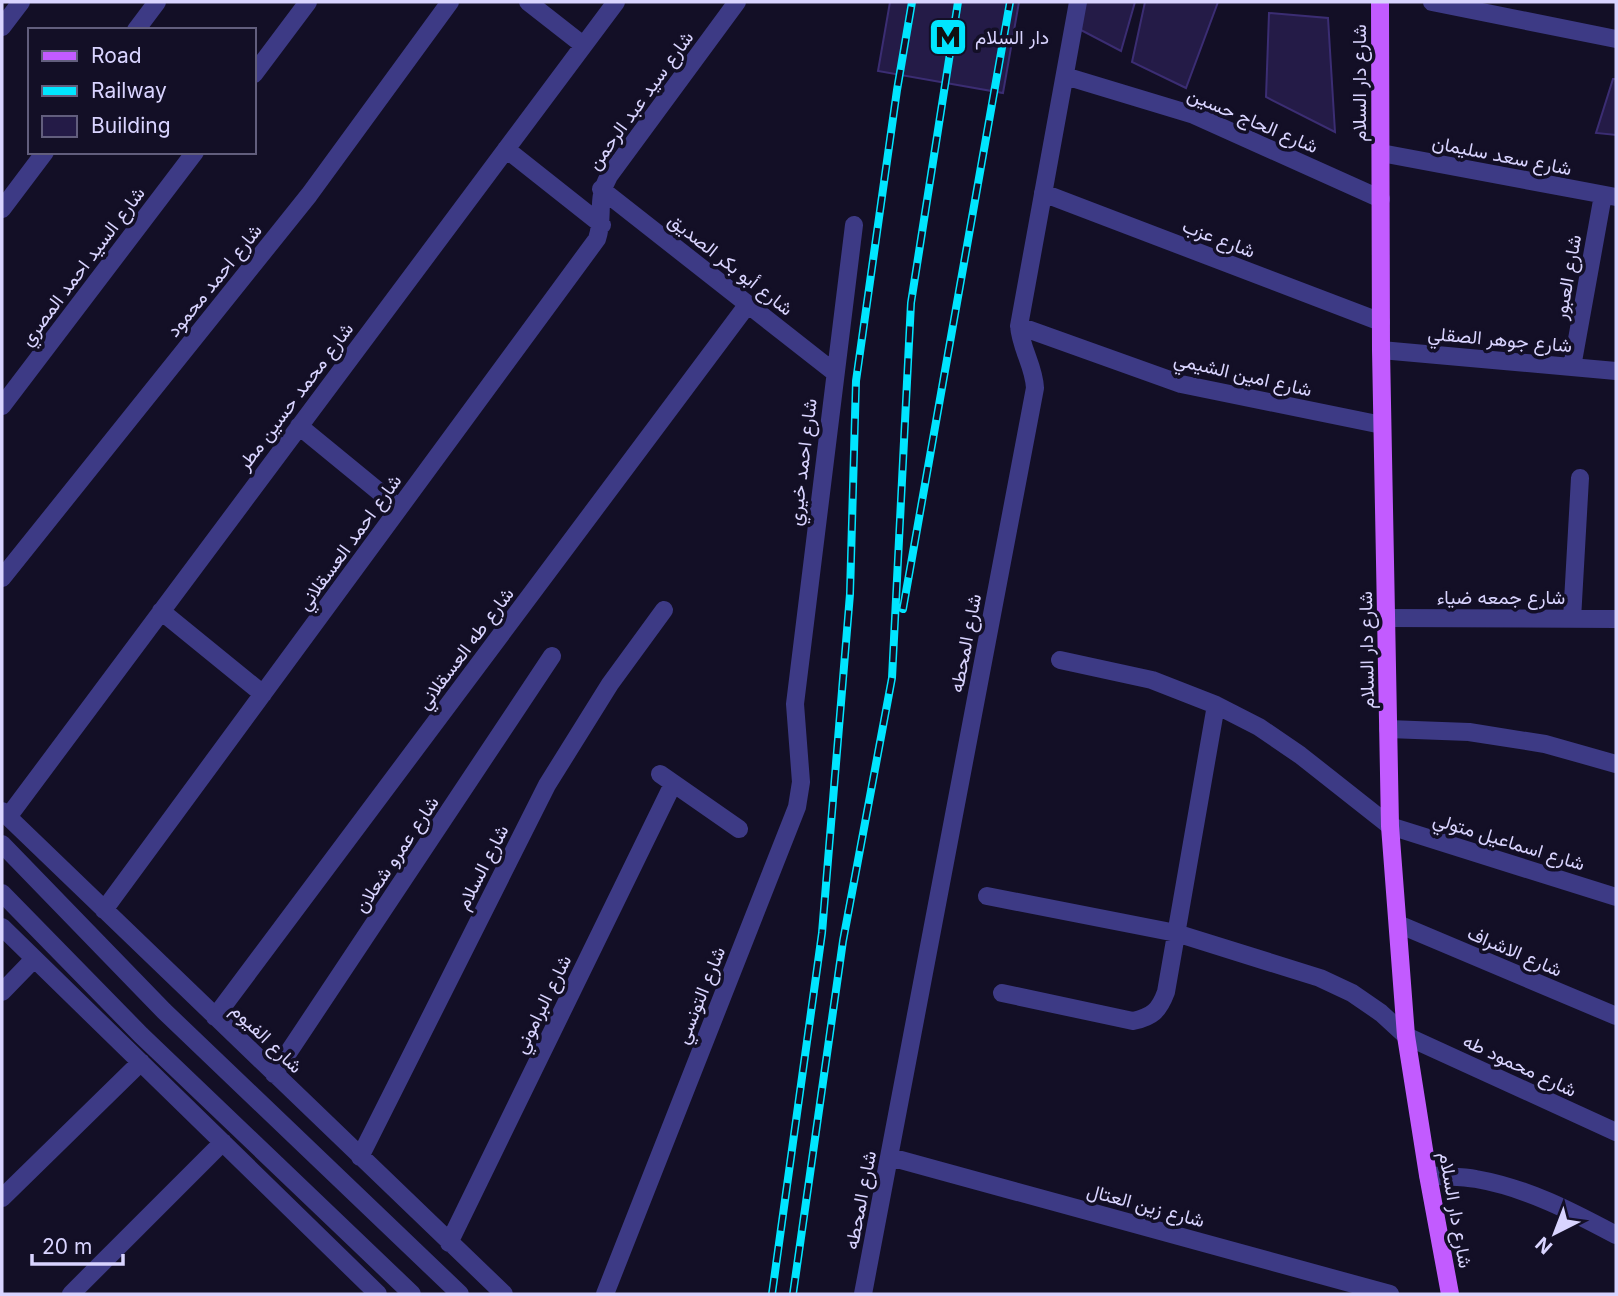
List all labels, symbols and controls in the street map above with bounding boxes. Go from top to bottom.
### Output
metro station icon: دار السلام [927,16,969,58]
street label: شارع دار السلام [1348,24,1372,142]
street label: شارع سيد عبد الرحمن [582,26,699,175]
place label: دار السلام [975,26,1049,50]
legend [28,28,256,154]
text: Road [91,43,142,68]
text: Railway [91,78,167,103]
street label: شارع الحاج حسين [1184,83,1321,159]
text: Building [91,113,171,138]
street label: شارع سعد سليمان [1430,131,1574,181]
street label: شارع السيد احمد المصري [15,182,153,353]
street label: شارع أبو بكر الصديق [663,208,798,321]
street label: شارع عزب [1179,214,1258,264]
street label: شارع احمد محمود [162,219,268,342]
street label: شارع العبور [1549,233,1587,323]
street label: شارع محمد حسين مطر [232,318,359,476]
street label: شارع جوهر الصقلي [1427,322,1573,361]
street label: شارع امين الشيمي [1171,347,1314,405]
street label: شارع احمد خيري [783,397,826,527]
street label: شارع احمد العسقلاني [292,470,410,617]
street label: شارع طه العسقلاني [412,583,522,716]
street label: شارع جمعه ضياء [1437,586,1565,610]
street label: شارع دار السلام [1354,591,1380,709]
street label: شارع المحطه [945,592,987,695]
street label: شارع عمرو شعلان [349,792,445,917]
street label: شارع اسماعيل متولي [1429,807,1588,879]
street label: شارع السلام [451,821,515,914]
street label: شارع الاشراف [1464,921,1566,983]
street label: شارع التونسي [671,943,734,1049]
street label: شارع البراموني [509,951,580,1059]
street label: شارع الفيوم [225,999,307,1079]
street label: شارع محمود طه [1459,1029,1580,1103]
street label: شارع المحطه [840,1149,882,1252]
street label: شارع دار السلام [1433,1150,1477,1270]
street label: شارع زين العتال [1084,1179,1207,1233]
north arrow [1520,1198,1590,1268]
scale bar [32,1222,122,1266]
text: N [1531,1232,1557,1259]
text: 20 m [42,1234,92,1259]

